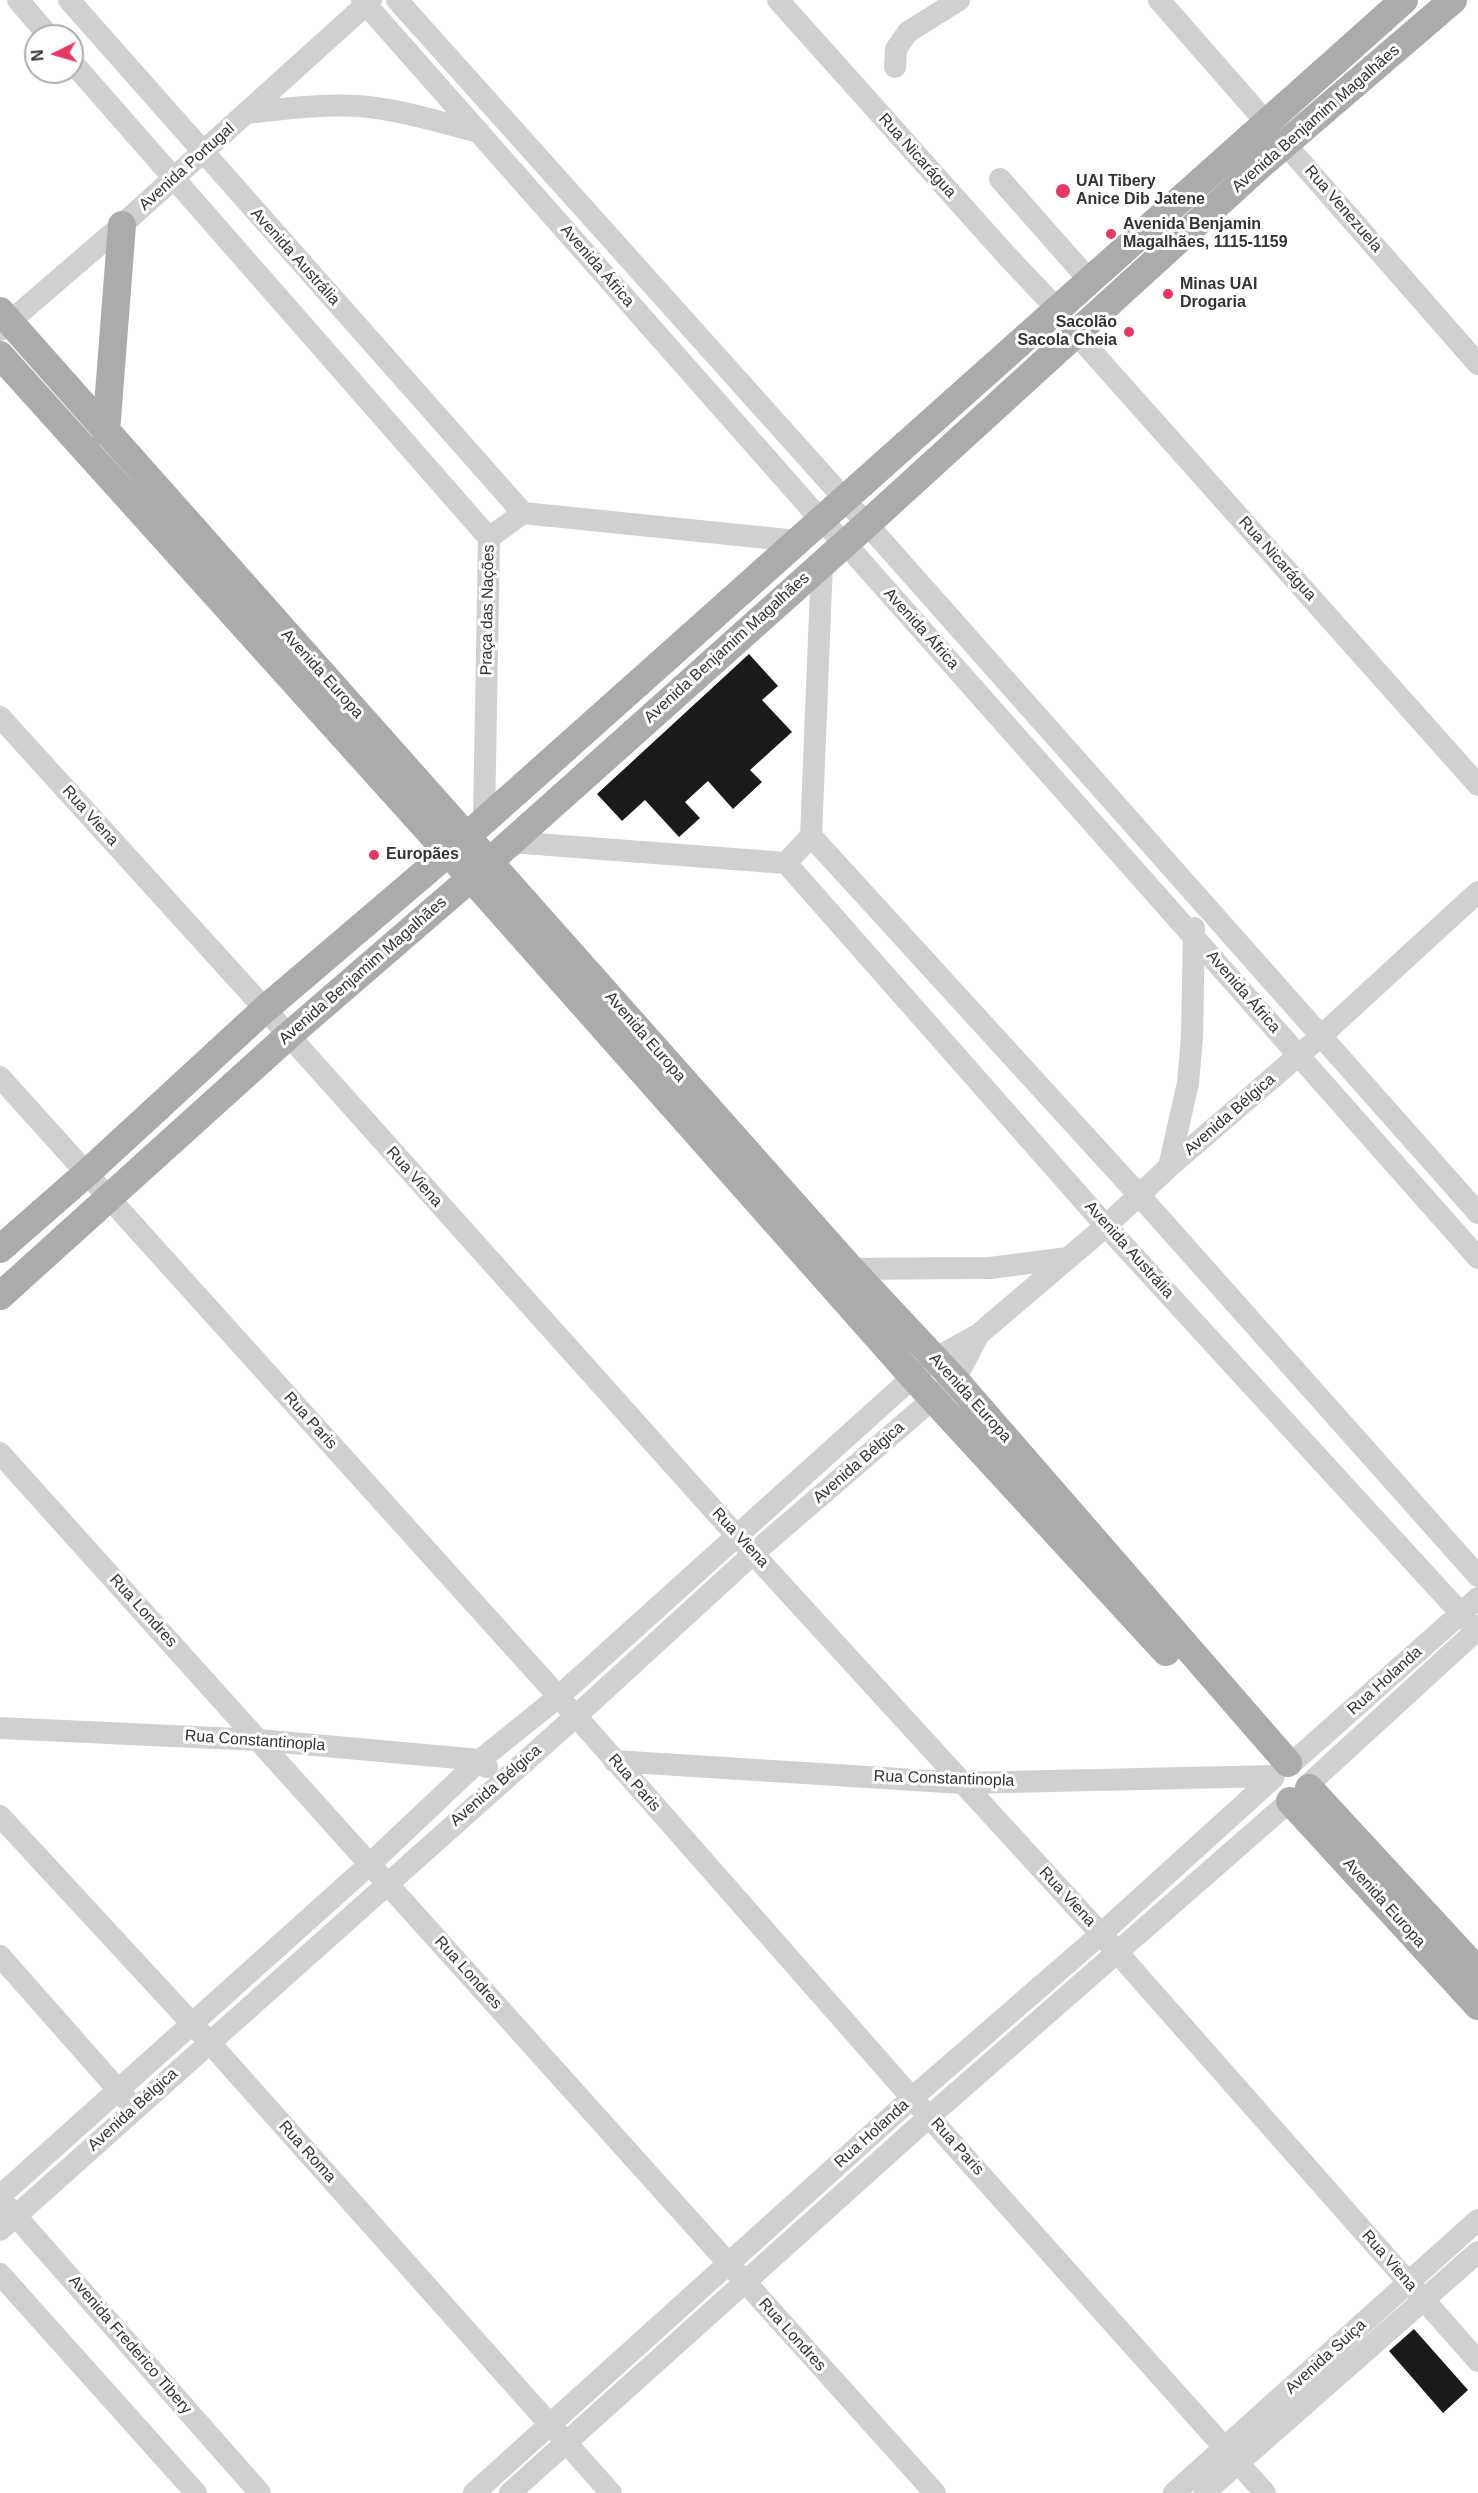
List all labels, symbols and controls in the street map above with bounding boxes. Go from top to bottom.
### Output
north arrow [24,24,84,84]
street label: Avenida Benjamim Magalhães [1228,41,1404,197]
text: N [29,49,47,62]
street label: Rua Nicarágua [874,110,960,202]
street label: Avenida Portugal [135,119,239,215]
street label: Rua Venezuela [1300,162,1386,256]
place label: UAI Tibery Anice Dib Jatene [1076,172,1205,210]
marker: UAI Tibery Anice Dib Jatene [1054,182,1072,200]
street label: Avenida Austrália [246,204,344,310]
place label: Avenida Benjamin Magalhães, 1115-1159 [1123,215,1288,253]
street label: Avenida África [556,221,638,311]
marker: Avenida Benjamin Magalhães, 1115-1159 [1104,227,1118,241]
place label: Minas UAI Drogaria [1180,275,1257,313]
marker: Minas UAI Drogaria [1161,287,1175,301]
place label: Sacolão Sacola Cheia [1017,313,1117,351]
marker: Sacolão Sacola Cheia [1122,325,1136,339]
street label: Rua Nicarágua [1234,513,1320,605]
street label: Praça das Nações [477,544,499,676]
street label: Avenida Benjamim Magalhães [640,569,814,727]
street label: Avenida África [879,584,963,674]
street label: Avenida Europa [277,625,367,723]
street label: Rua Viena [58,782,122,850]
place label: Europães [386,845,459,865]
marker: Europães [367,848,381,862]
street label: Avenida Benjamim Magalhães [275,893,451,1049]
street label: Avenida África [1202,947,1284,1037]
street label: Avenida Europa [601,988,689,1086]
street label: Avenida Bélgica [1181,1070,1279,1160]
street label: Rua Viena [382,1143,446,1211]
street label: Avenida Austrália [1080,1197,1178,1303]
street label: Avenida Europa [925,1349,1015,1447]
street label: Rua Paris [279,1388,341,1454]
street label: Avenida Bélgica [810,1418,908,1508]
street label: Rua Viena [708,1504,772,1572]
street label: Rua Londres [105,1571,181,1651]
street label: Rua Holanda [1344,1643,1426,1719]
street label: Rua Constantinopla [184,1727,326,1755]
street label: Avenida Bélgica [447,1741,545,1831]
street label: Rua Paris [604,1750,664,1816]
street label: Rua Constantinopla [873,1767,1015,1791]
street label: Avenida Europa [1339,1854,1429,1952]
street label: Rua Viena [1035,1863,1099,1931]
street label: Rua Londres [430,1933,506,2013]
street label: Avenida Bélgica [84,2065,182,2155]
street label: Rua Holanda [831,2096,913,2172]
street label: Rua Paris [926,2114,988,2180]
street label: Rua Roma [274,2117,340,2187]
street label: Rua Viena [1357,2227,1421,2295]
street label: Avenida Frederico Tibery [64,2272,196,2418]
street label: Rua Londres [754,2295,830,2375]
street label: Avenida Suiça [1282,2316,1370,2398]

